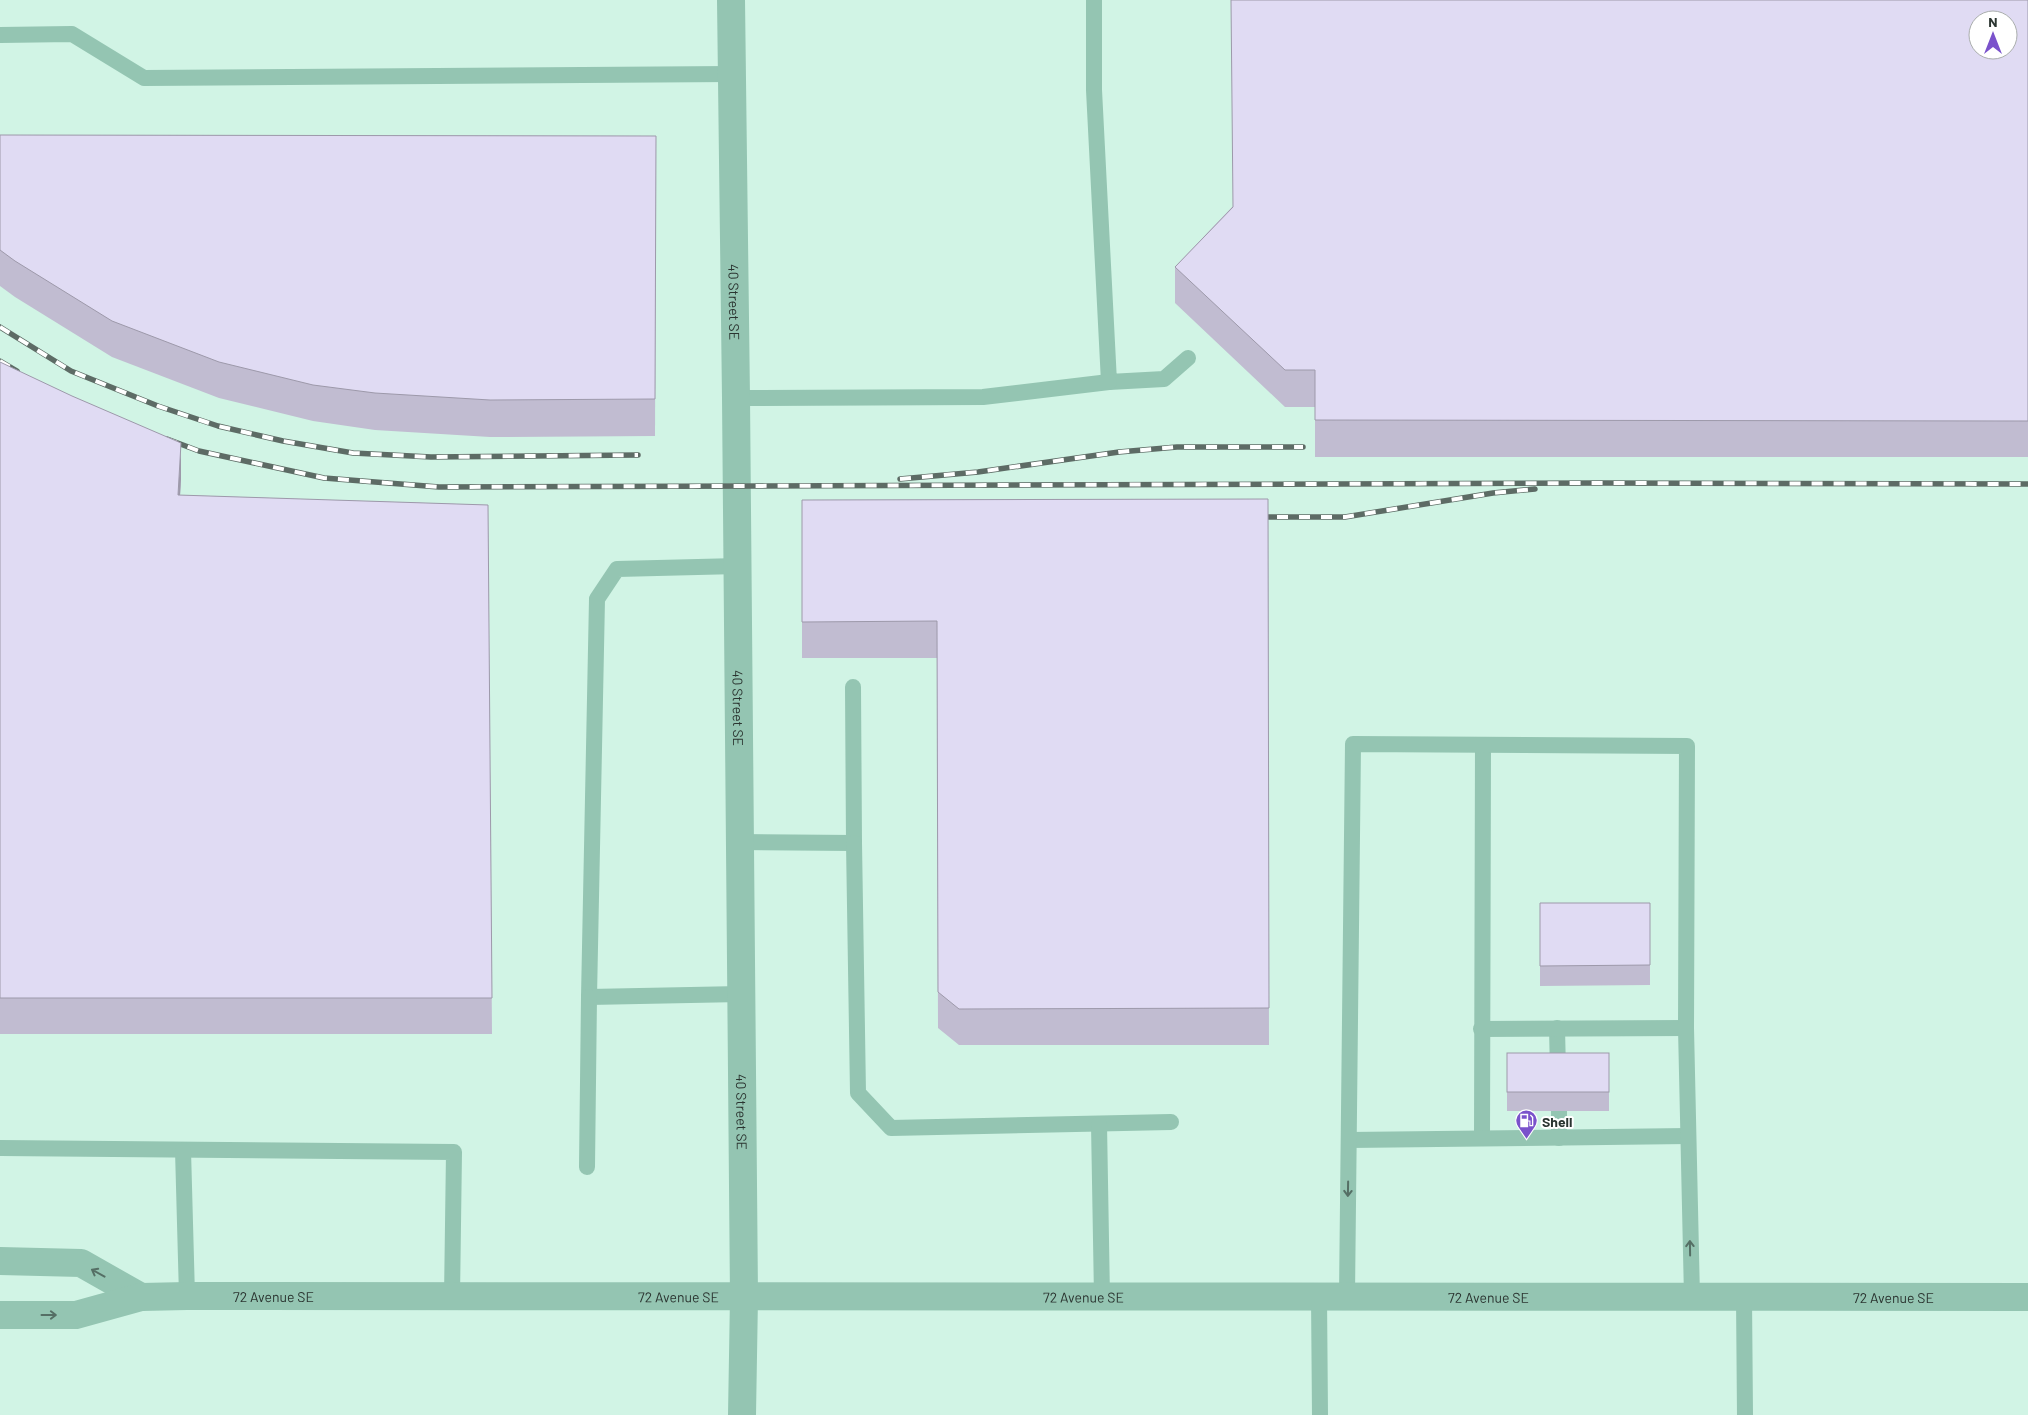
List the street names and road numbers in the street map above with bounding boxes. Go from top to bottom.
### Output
street label: 40 Street SE [726,264,744,340]
street label: 40 Street SE [730,670,748,746]
street label: 40 Street SE [734,1074,751,1150]
street label: 72 Avenue SE [233,1288,314,1305]
street label: 72 Avenue SE [638,1288,719,1305]
street label: 72 Avenue SE [1043,1288,1124,1305]
street label: 72 Avenue SE [1448,1288,1529,1305]
street label: 72 Avenue SE [1853,1288,1934,1305]

